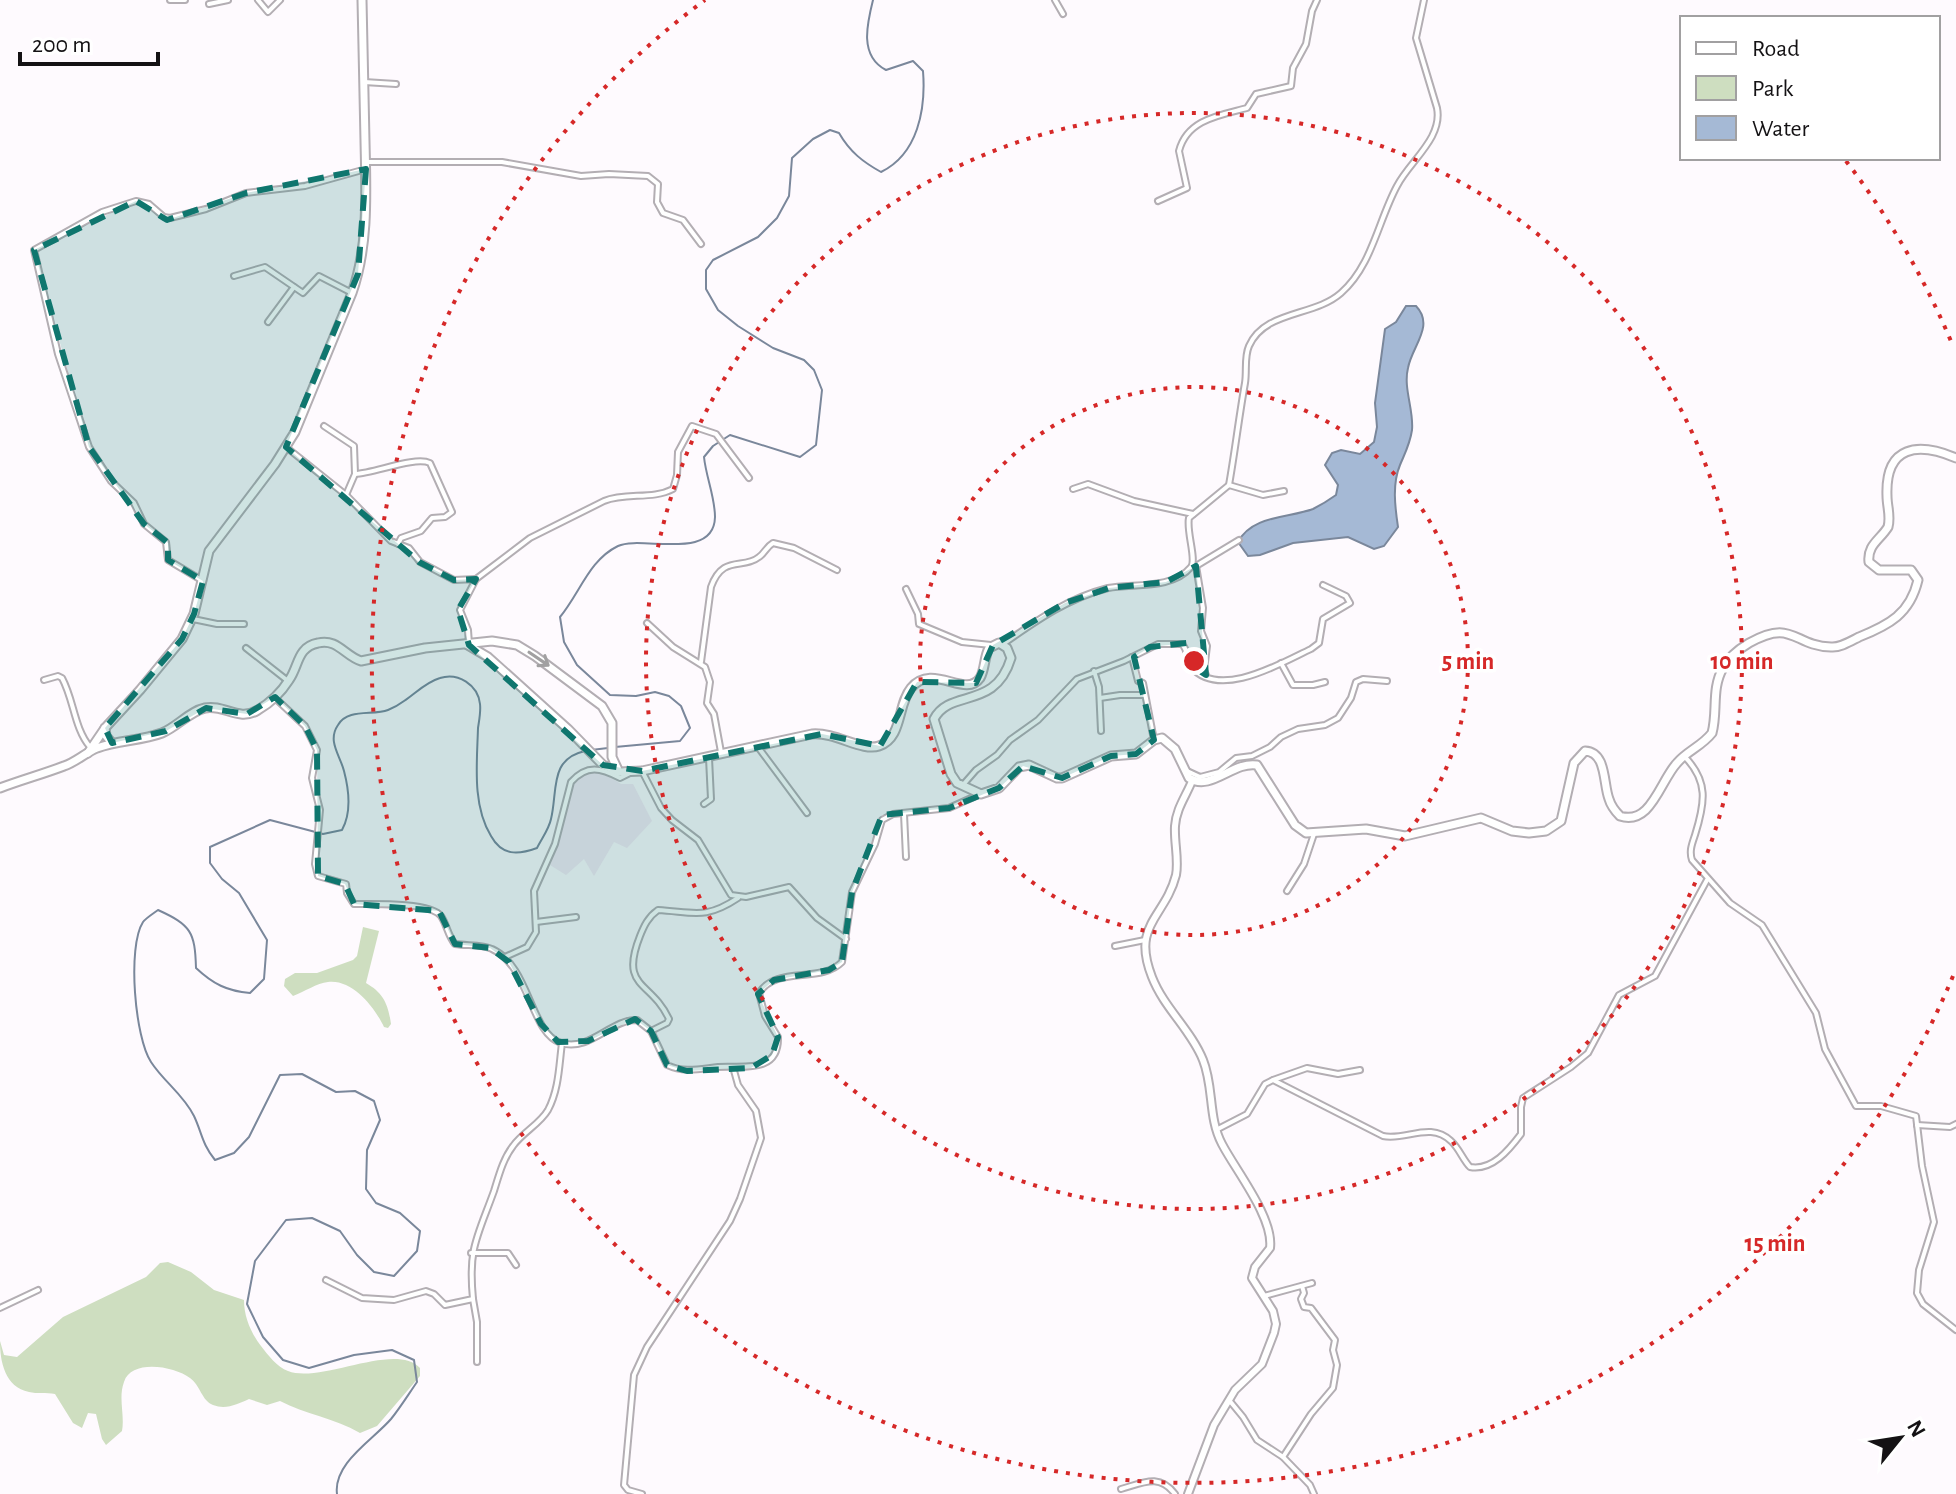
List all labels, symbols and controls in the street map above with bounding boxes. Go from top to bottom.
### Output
scale bar [20,16,158,66]
legend [1680,16,1940,160]
text: 200 m [32,33,91,57]
text: Road [1752,37,1800,61]
text: Park [1752,77,1793,101]
text: Water [1752,117,1810,141]
centre of rings [1180,647,1208,675]
text: 5 min [1442,650,1494,674]
text: 10 min [1710,650,1774,674]
one-way arrow [528,651,550,667]
text: 15 min [1745,1232,1805,1256]
north arrow [1860,1398,1940,1478]
text: N [1903,1416,1930,1441]

